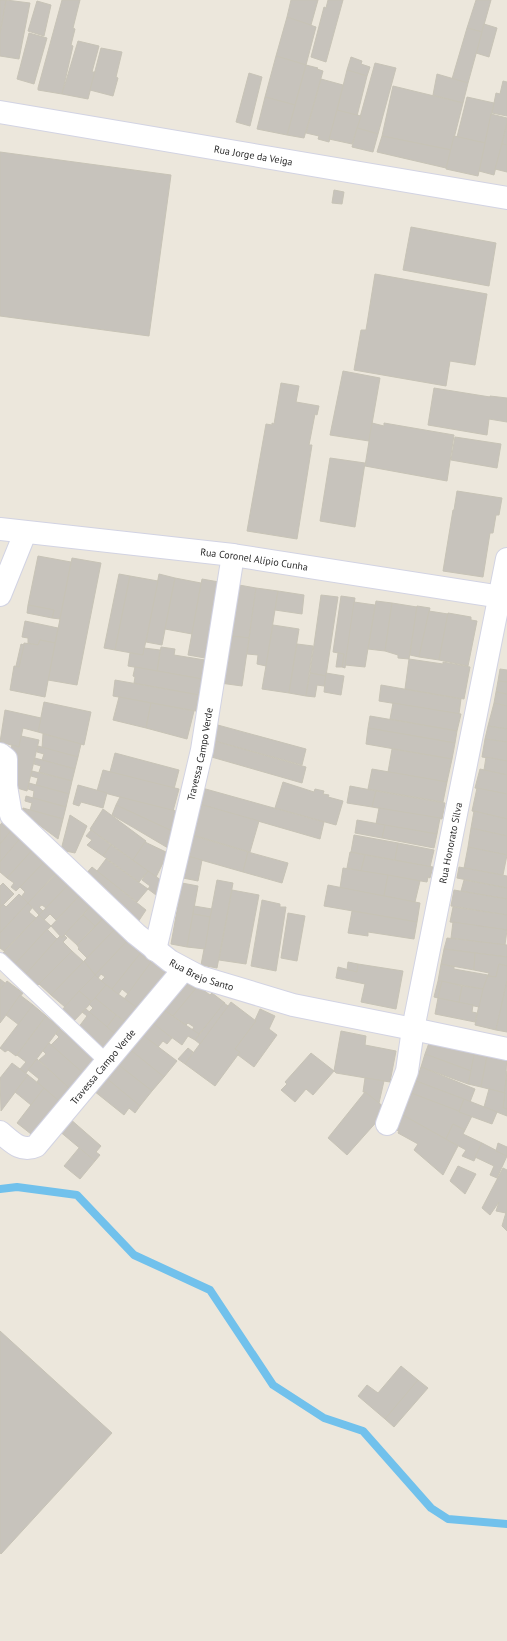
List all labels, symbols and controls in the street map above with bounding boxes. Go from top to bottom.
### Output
street label: Rua Jorge da Veiga [213,142,294,168]
street label: Rua Coronel Alípio Cunha [200,545,309,573]
street label: Travessa Campo Verde [184,707,215,802]
street label: Rua Honorato Silva [436,801,465,884]
street label: Rua Brejo Santo [167,956,235,993]
street label: Travessa Campo Verde [67,1026,138,1107]

